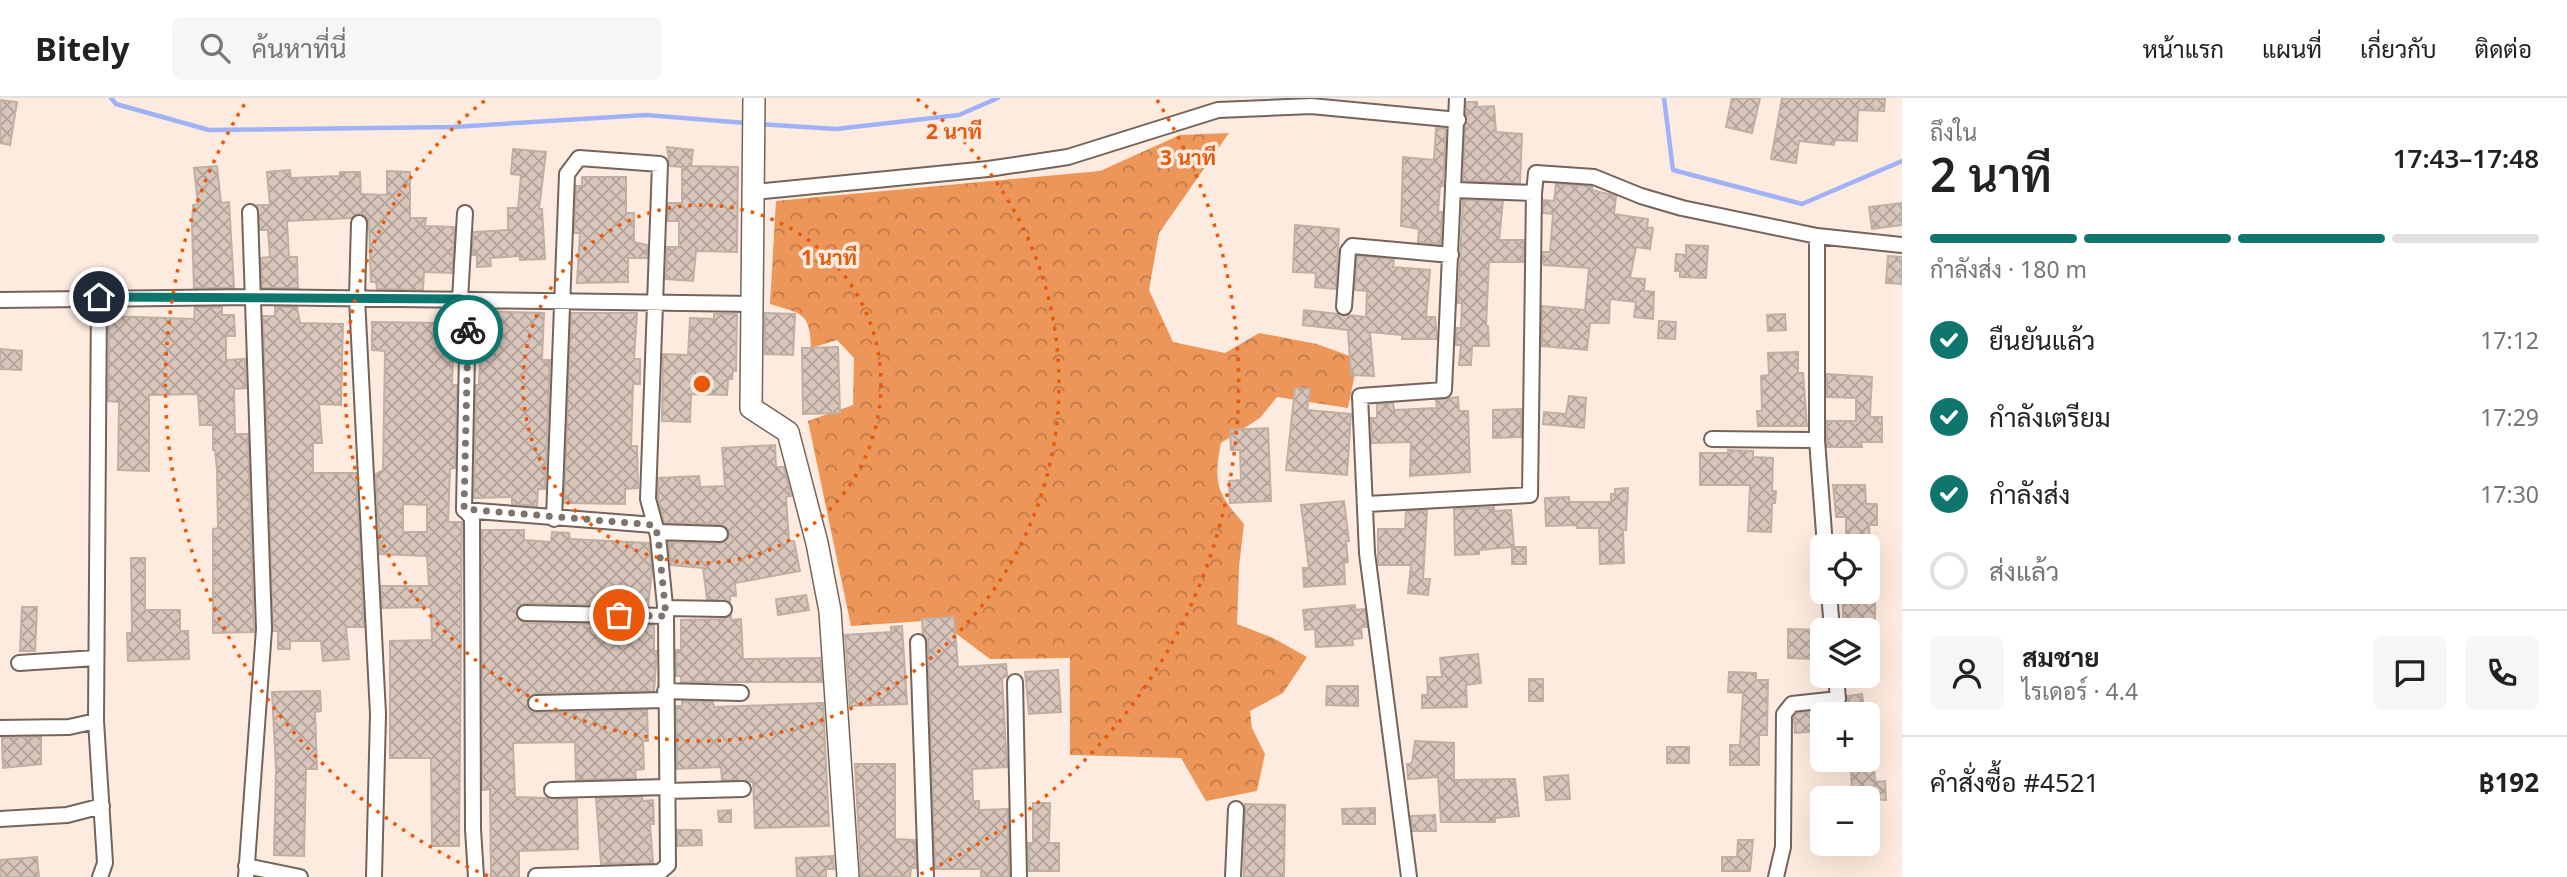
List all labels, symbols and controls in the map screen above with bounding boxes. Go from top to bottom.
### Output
search box [172,17,662,80]
text: Bitely [35,26,130,71]
icon: search [196,29,234,67]
text: ค้นหาที่นี่ [252,30,347,66]
text: หน้าแรก [2143,32,2224,65]
text: แผนที่ [2262,32,2322,65]
text: เกี่ยวกับ [2360,32,2437,65]
text: ติดต่อ [2475,32,2532,65]
text: ถึงใน [1930,116,1977,148]
text: 2 นาที [926,117,982,145]
text: 17:43–17:48 [2393,140,2539,176]
text: 3 นาที [1160,143,1216,171]
text: 2 นาที [1930,143,2052,205]
text: 1 นาที [801,243,857,271]
text: กำลังส่ง · 180 m [1930,253,2087,285]
pin [69,267,129,327]
icon: home [80,278,118,316]
courier [433,295,503,365]
icon: bike [449,311,487,349]
icon: check [1930,321,1968,359]
text: ยืนยันแล้ว [1989,322,2095,358]
text: 17:12 [2480,324,2539,356]
centre of rings [690,372,714,396]
icon: check [1930,398,1968,436]
text: กำลังเตรียม [1989,399,2111,435]
text: 17:29 [2480,401,2539,433]
icon: check [1930,475,1968,513]
text: กำลังส่ง [1989,476,2070,512]
text: 17:30 [2480,478,2539,510]
map controls [1810,534,1880,856]
button: locate [1810,534,1880,604]
text: ส่งแล้ว [1989,553,2059,589]
pin [589,585,649,645]
icon: bag [600,596,638,634]
button: layers [1810,618,1880,688]
button: person [1930,636,2004,710]
button: chat [2373,636,2447,710]
button: phone [2465,636,2539,710]
text: สมชาย [2022,639,2099,675]
text: ไรเดอร์ · 4.4 [2022,675,2138,707]
button: + [1810,702,1880,772]
text: คำสั่งซื้อ #4521 [1930,764,2100,800]
text: ฿192 [2479,764,2539,800]
button: − [1810,786,1880,856]

